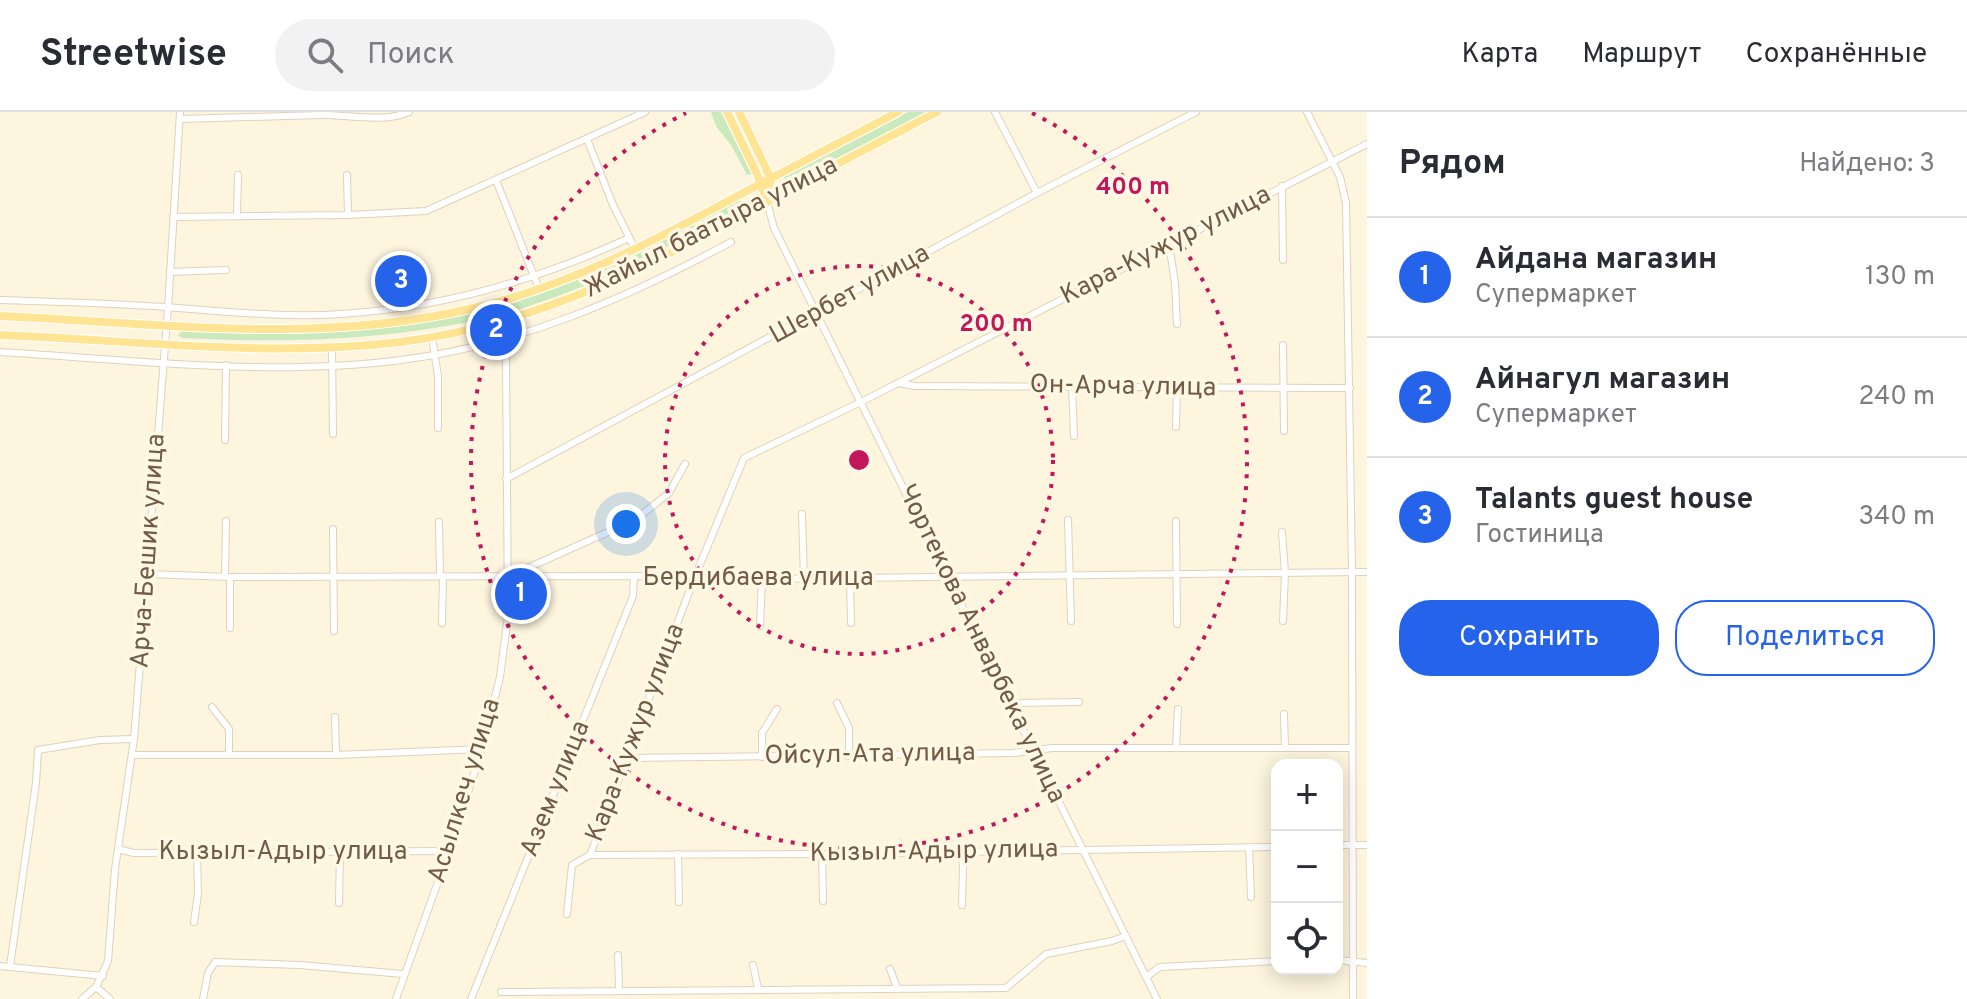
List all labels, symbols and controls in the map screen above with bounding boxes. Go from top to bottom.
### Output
search box [275,19,835,91]
text: Streetwise [40,31,227,80]
icon: search [303,33,347,77]
text: Поиск [367,37,455,74]
text: Карта [1462,37,1538,73]
text: Маршрут [1582,37,1701,73]
text: Сохранённые [1745,37,1927,73]
text: Рядом [1399,143,1506,186]
text: Найдено: 3 [1799,148,1935,181]
street label: Жайыл баатыра улица [579,150,843,306]
text: 400 m [1096,173,1170,203]
street label: Кара-Кужур улица [1055,179,1277,313]
street label: Шербет улица [764,237,936,353]
text: Айдана магазин [1475,242,1717,279]
pin: 3 [375,251,427,311]
text: 1 [1420,261,1430,294]
text: 130 m [1865,261,1935,294]
text: Супермаркет [1475,279,1637,312]
pin: 2 [470,300,522,360]
text: 200 m [959,310,1033,340]
text: Айнагул магазин [1475,362,1730,399]
street label: Он-Арча улица [1029,369,1217,405]
text: 2 [1417,381,1433,414]
text: 240 m [1858,381,1935,414]
text: Супермаркет [1475,399,1637,432]
street label: Арча-Бешик улица [124,433,174,669]
centre of rings [845,446,873,474]
street label: Чортекова Анварбека улица [889,479,1073,809]
text: Talants guest house [1475,482,1753,519]
text: 3 [1417,501,1433,534]
text: 340 m [1858,501,1935,534]
your location [606,504,646,544]
text: Гостиница [1475,519,1604,552]
street label: Бердибаева улица [642,562,874,595]
pin: 1 [495,564,547,624]
button: Сохранить [1399,600,1659,676]
button: Поделиться [1675,600,1935,676]
street label: Кара-Кужур улица [579,619,693,847]
street label: Асылкеч улица [421,695,509,887]
street label: Азем улица [514,716,598,862]
street label: Ойсул-Ата улица [764,737,976,773]
map controls [1271,759,1343,975]
button: + [1271,759,1343,831]
button: − [1271,831,1343,903]
street label: Кызыл-Адыр улица [809,833,1059,871]
street label: Кызыл-Адыр улица [159,836,407,869]
button: locate [1271,903,1343,975]

